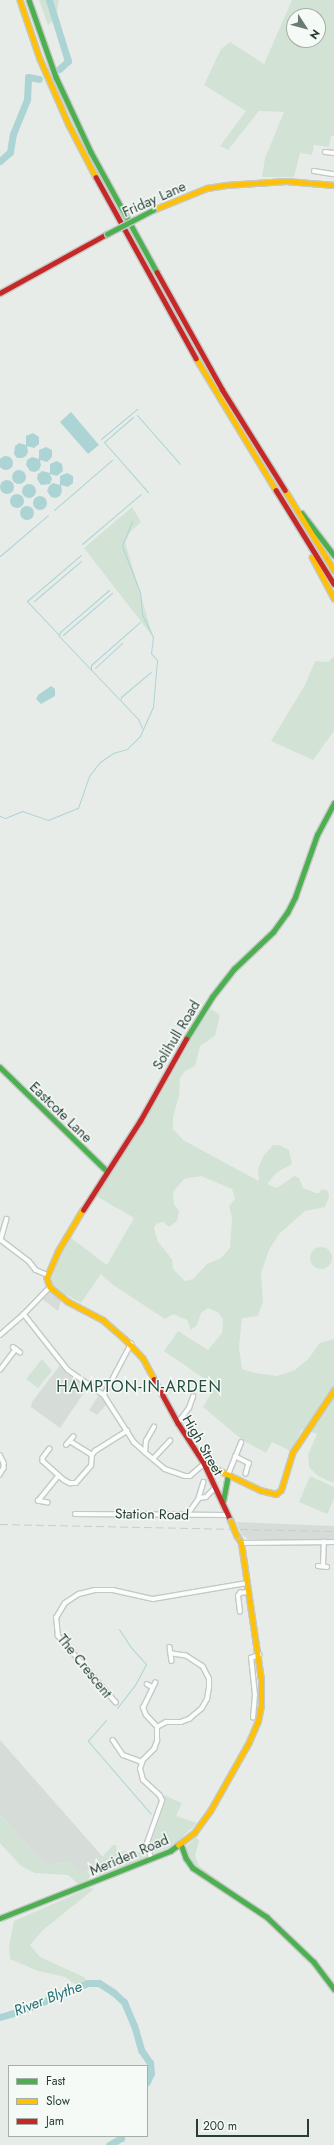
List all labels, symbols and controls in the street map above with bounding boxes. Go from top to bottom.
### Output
north arrow [286,8,326,48]
text: N [306,26,324,43]
street label: Friday Lane [120,178,188,220]
street label: Solihull Road [149,997,203,1073]
street label: Eastcote Lane [26,1078,96,1146]
district label: HAMPTON-IN-ARDEN [56,1377,222,1397]
street label: High Street [179,1412,227,1478]
street label: Station Road [115,1505,189,1523]
street label: The Crescent [54,1631,116,1701]
street label: Meriden Road [87,1831,171,1879]
water label: River Blythe [11,1978,85,2020]
legend [8,2065,148,2137]
text: Fast [46,2072,65,2090]
text: Slow [46,2092,70,2110]
scale bar [198,2111,311,2137]
text: Jam [46,2112,64,2130]
text: 200 m [203,2117,237,2135]

